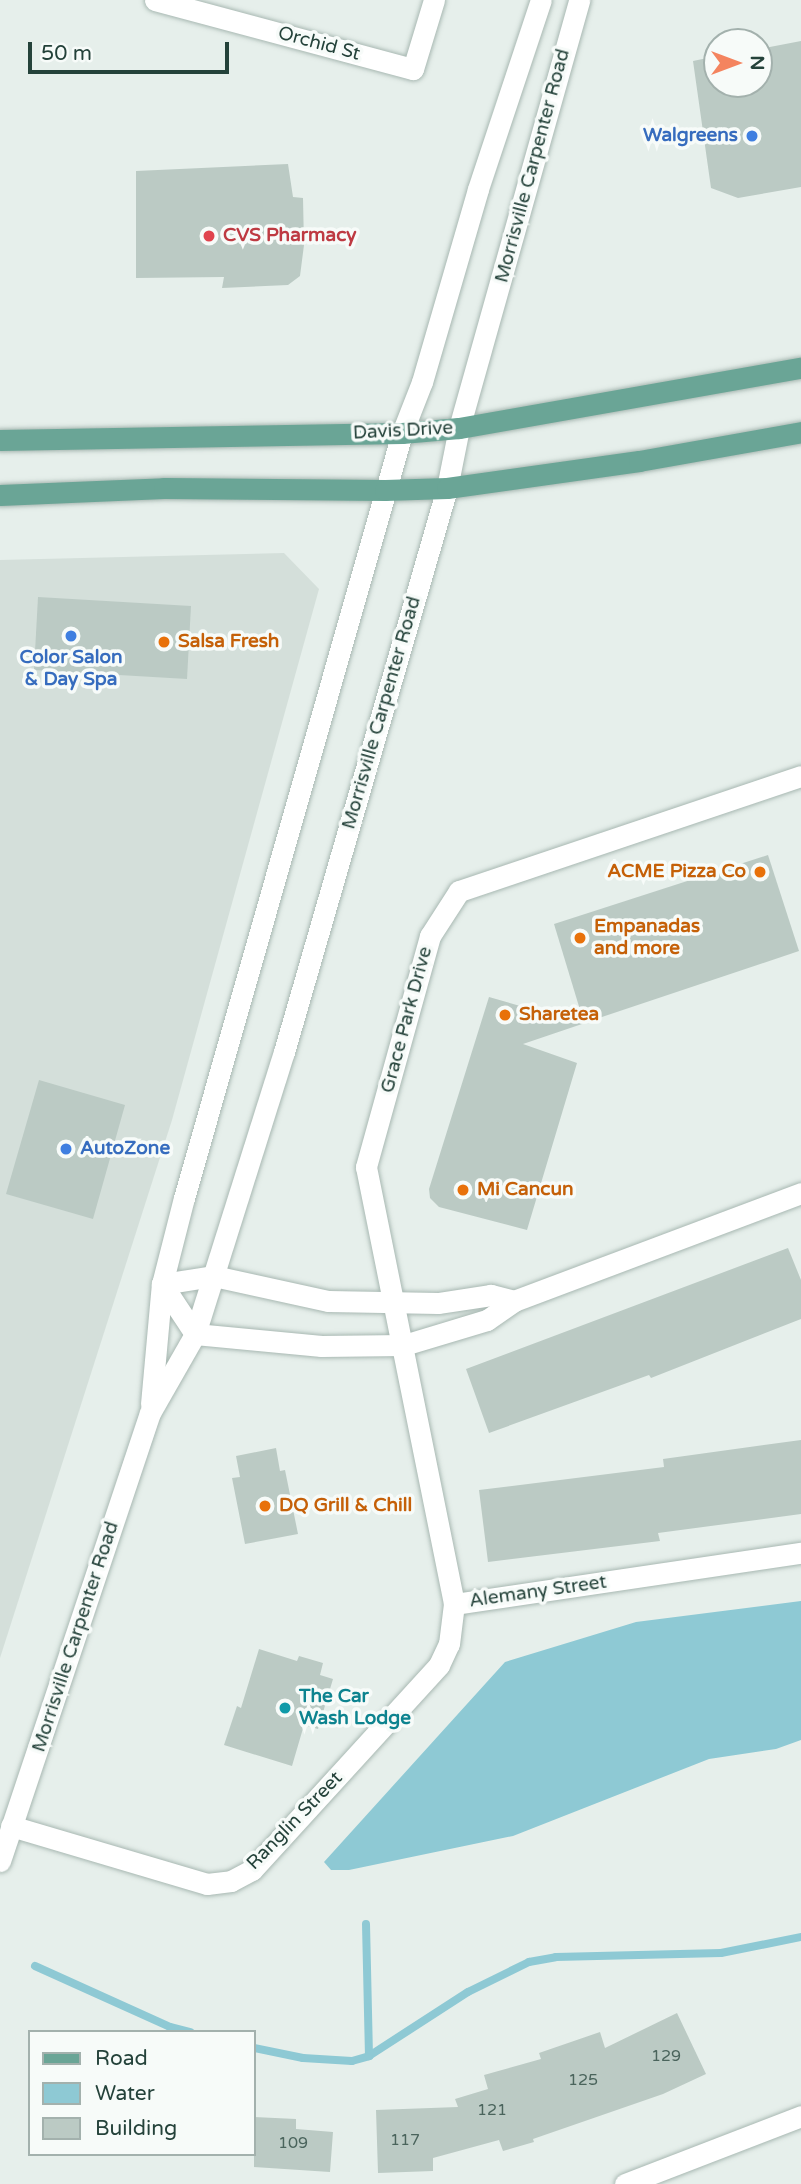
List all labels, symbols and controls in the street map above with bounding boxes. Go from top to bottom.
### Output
street label: Orchid St [275,22,363,66]
scale bar [32,28,233,72]
north arrow [703,28,773,98]
text: 50 m [41,41,92,66]
street label: Morrisville Carpenter Road [491,47,575,285]
text: N [746,55,768,71]
place label: Walgreens [643,125,738,147]
marker: Walgreens [744,128,760,144]
place label: CVS Pharmacy [223,225,357,247]
marker: CVS Pharmacy [201,228,217,244]
street label: Davis Drive [352,417,454,445]
street label: Morrisville Carpenter Road [338,594,426,832]
marker: Color Salon & Day Spa [63,628,79,644]
place label: Salsa Fresh [178,631,279,653]
marker: Salsa Fresh [156,634,172,650]
place label: Color Salon & Day Spa [19,647,123,691]
place label: ACME Pizza Co [607,861,746,883]
marker: ACME Pizza Co [752,864,768,880]
place label: Empanadas and more [594,916,700,960]
marker: Empanadas and more [572,930,588,946]
street label: Grace Park Drive [377,944,437,1096]
place label: Sharetea [519,1004,599,1026]
marker: Sharetea [497,1007,513,1023]
place label: AutoZone [80,1138,170,1160]
marker: AutoZone [58,1141,74,1157]
place label: Mi Cancun [477,1179,574,1201]
marker: Mi Cancun [455,1182,471,1198]
place label: DQ Grill & Chill [279,1495,412,1517]
marker: DQ Grill & Chill [257,1498,273,1514]
street label: Morrisville Carpenter Road [28,1519,124,1755]
street label: Alemany Street [468,1571,608,1613]
place label: The Car Wash Lodge [299,1686,411,1730]
marker: The Car Wash Lodge [277,1700,293,1716]
street label: Ranglin Street [242,1767,348,1875]
legend [28,2030,256,2156]
text: Road [95,2046,148,2071]
house number: 129 [651,2046,681,2066]
house number: 125 [568,2070,598,2090]
text: Water [95,2081,155,2106]
house number: 121 [477,2100,507,2120]
text: Building [95,2116,177,2141]
house number: 117 [390,2130,420,2150]
house number: 109 [278,2133,308,2153]

